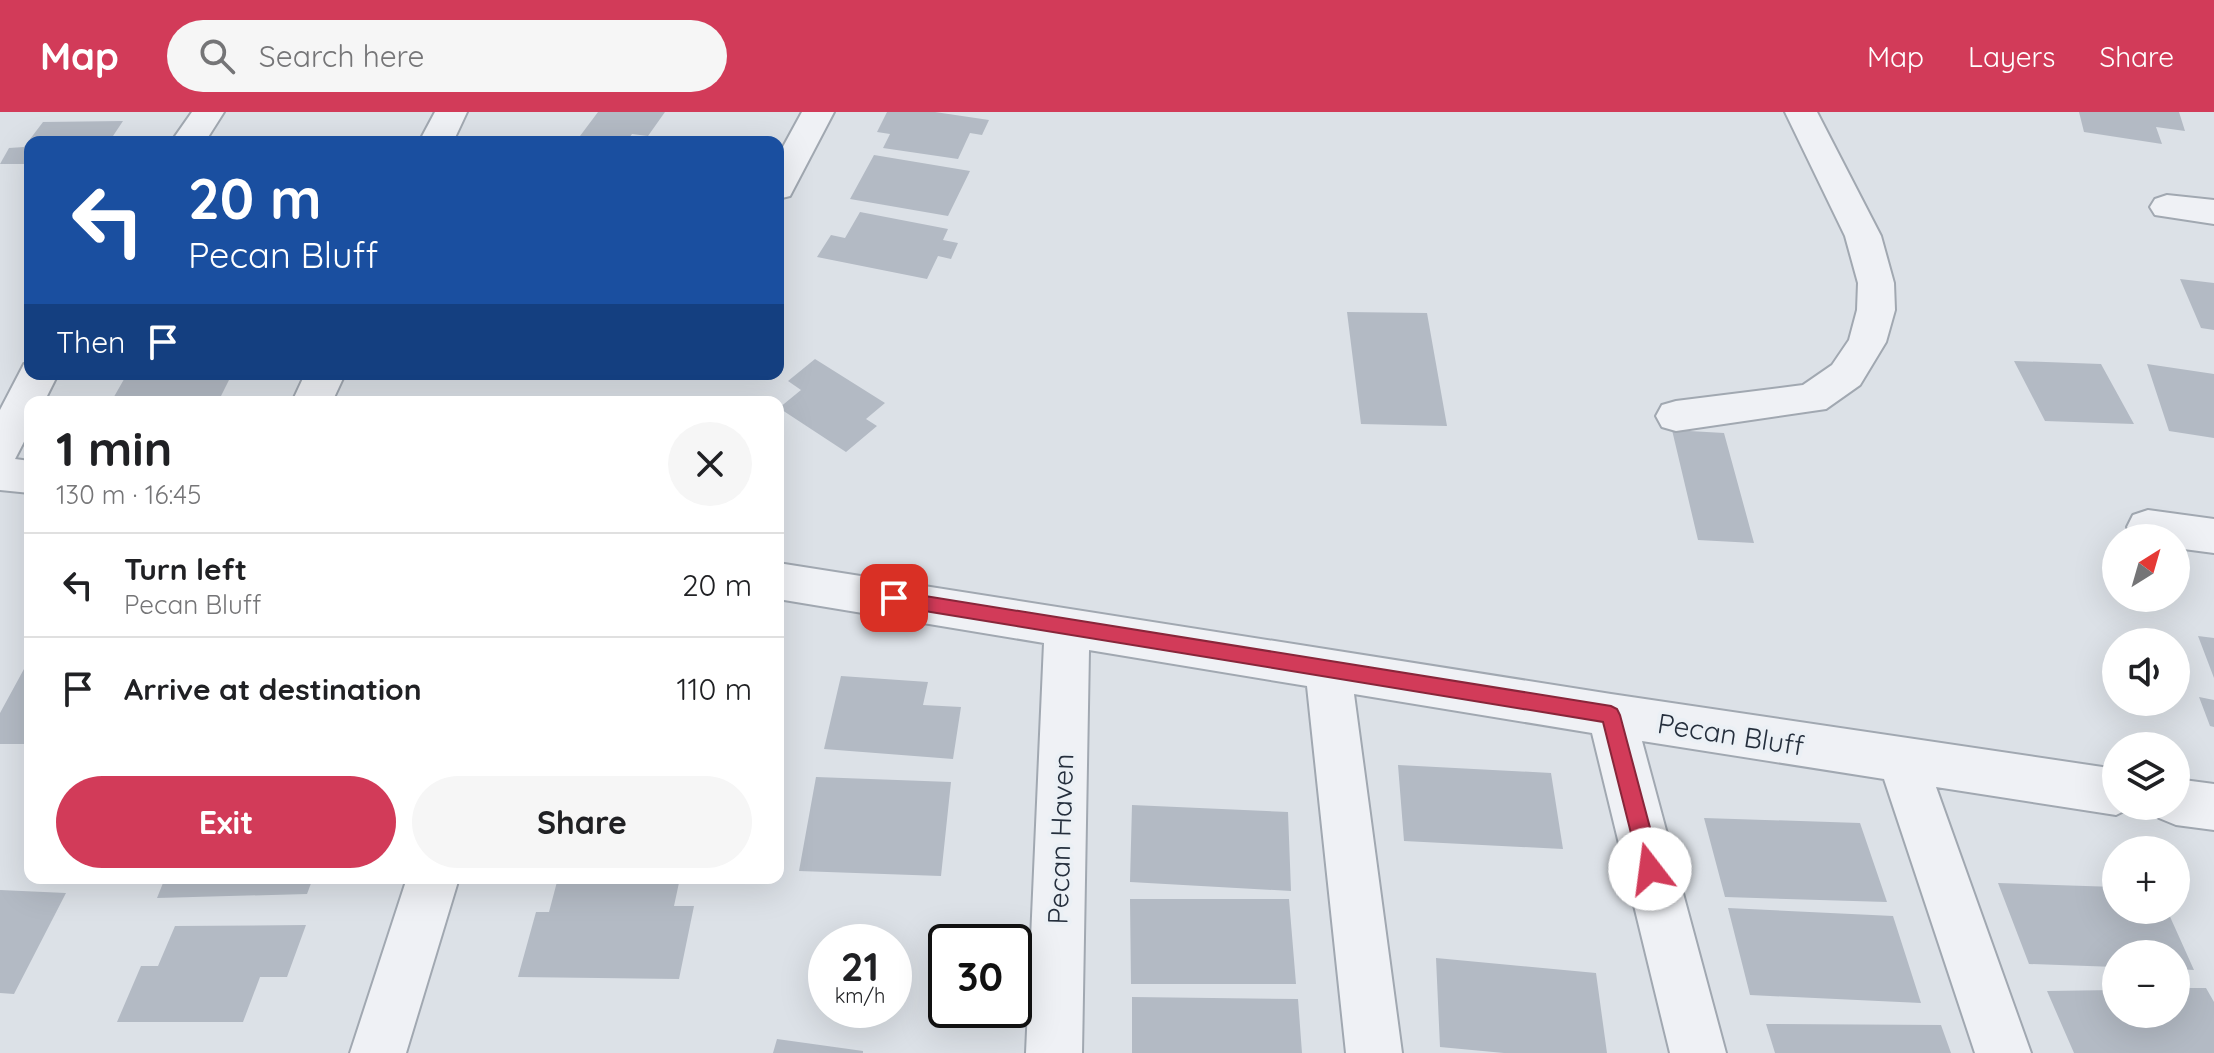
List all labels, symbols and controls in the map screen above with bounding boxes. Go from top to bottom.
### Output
search box [167,20,727,92]
text: Map [40,32,119,80]
icon: search [195,34,239,78]
text: Search here [259,37,424,75]
text: Map [1867,39,1924,74]
text: Layers [1968,39,2055,74]
text: Share [2099,39,2174,74]
text: 20 m [188,163,322,233]
icon: left [56,168,160,272]
text: Pecan Bluff [188,232,378,277]
icon: arrive [141,320,185,364]
text: Then [56,323,125,361]
text: 1 min [56,418,172,478]
button: close [668,422,752,506]
text: 130 m · 16:45 [56,478,201,511]
north arrow [2102,524,2190,612]
map controls [2102,524,2190,1028]
text: Turn left [124,550,247,588]
icon: left [56,563,100,607]
pin [860,564,928,632]
text: 20 m [682,566,752,604]
icon: arrive [872,576,916,620]
text: Pecan Bluff [124,588,262,621]
button: sound [2102,628,2190,716]
icon: arrive [56,667,100,711]
text: Arrive at destination [124,670,422,708]
text: 110 m [676,670,752,708]
street label: Pecan Bluff [1655,705,1807,763]
button: layers [2102,732,2190,820]
street label: Pecan Haven [1040,753,1080,925]
button: Exit [56,776,396,868]
button: Share [412,776,752,868]
position arrow [1608,827,1692,911]
button: + [2102,836,2190,924]
speed limit sign: 30 [928,924,1032,1028]
button: − [2102,940,2190,1028]
text: 21 [841,941,879,991]
text: km/h [835,983,885,1008]

